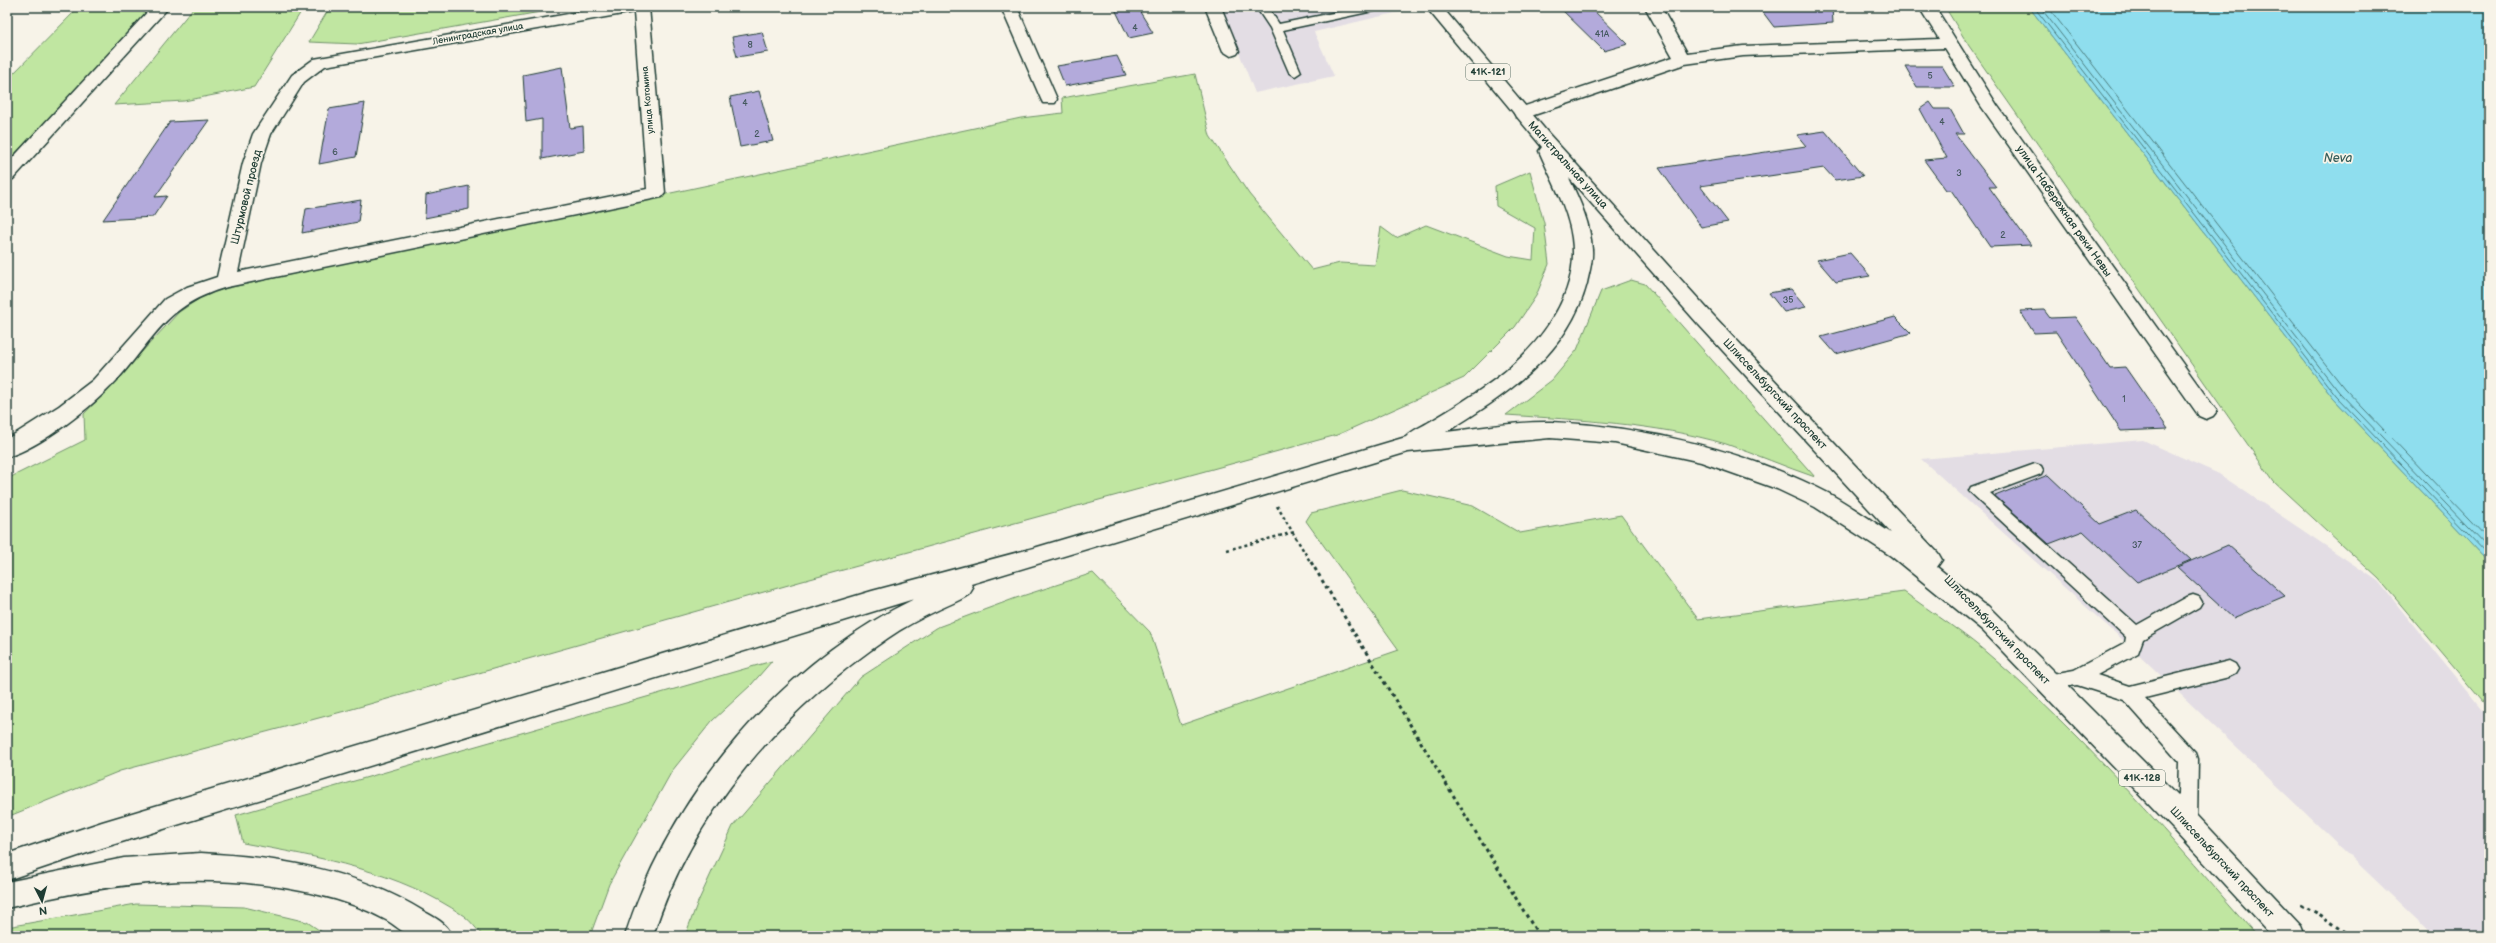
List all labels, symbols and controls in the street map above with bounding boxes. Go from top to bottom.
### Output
street label: Ленинградская улица [431,20,525,48]
house number: 4 [1132,23,1138,34]
house number: 41А [1595,29,1610,40]
house number: 8 [747,40,753,51]
road number: 41К-121 [1466,64,1510,80]
street label: улица Котомина [640,65,656,134]
house number: 5 [1927,71,1933,82]
house number: 4 [742,98,748,109]
house number: 4 [1939,117,1945,128]
street label: Магистральная улица [1525,119,1611,212]
house number: 2 [754,129,760,140]
street label: улица Набережная реки Невы [2014,143,2114,279]
house number: 6 [332,147,338,158]
street label: Штурмовой проезд [228,148,264,246]
water label: Neva [2324,151,2352,166]
house number: 3 [1956,168,1962,179]
house number: 2 [2000,230,2006,241]
house number: 35 [1783,295,1793,306]
street label: Шлиссельбургский проспект [1720,336,1830,452]
house number: 1 [2122,394,2126,405]
house number: 37 [2132,540,2143,551]
street label: Шлиссельбургский проспект [1941,573,2053,687]
road number: 41К-128 [2119,770,2165,786]
street label: Шлиссельбургский проспект [2167,804,2277,920]
north arrow [22,881,62,921]
text: N [38,904,48,917]

